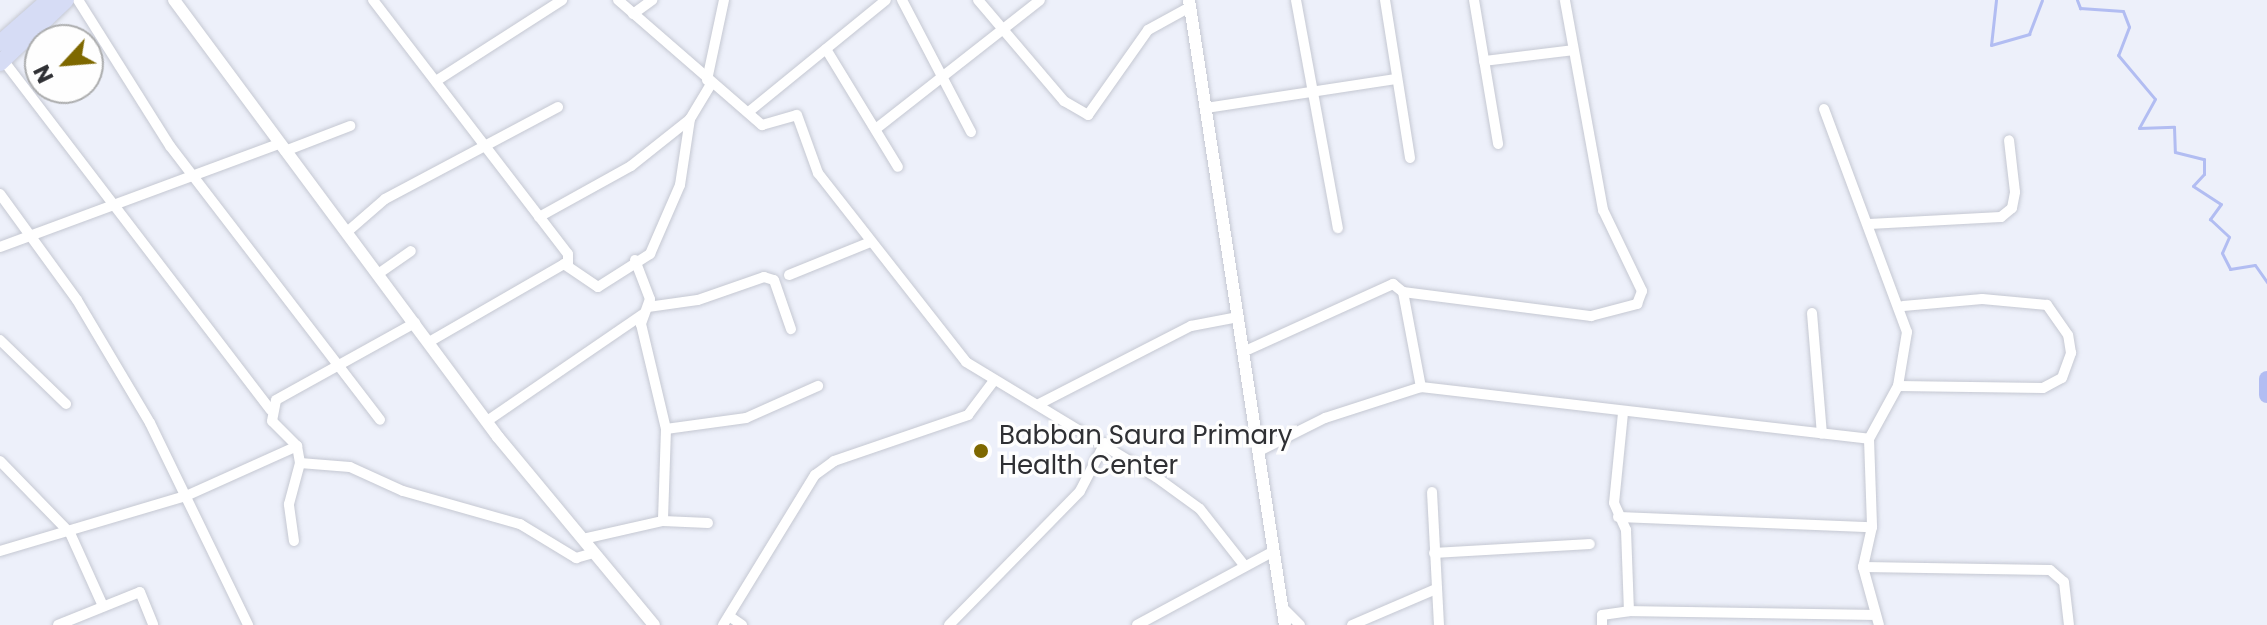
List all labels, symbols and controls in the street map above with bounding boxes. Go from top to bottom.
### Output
north arrow [24,24,104,104]
text: N [26,60,61,88]
place label: Babban Saura Primary Health Center [999,420,1292,482]
marker: Babban Saura Primary Health Center [970,440,992,462]

